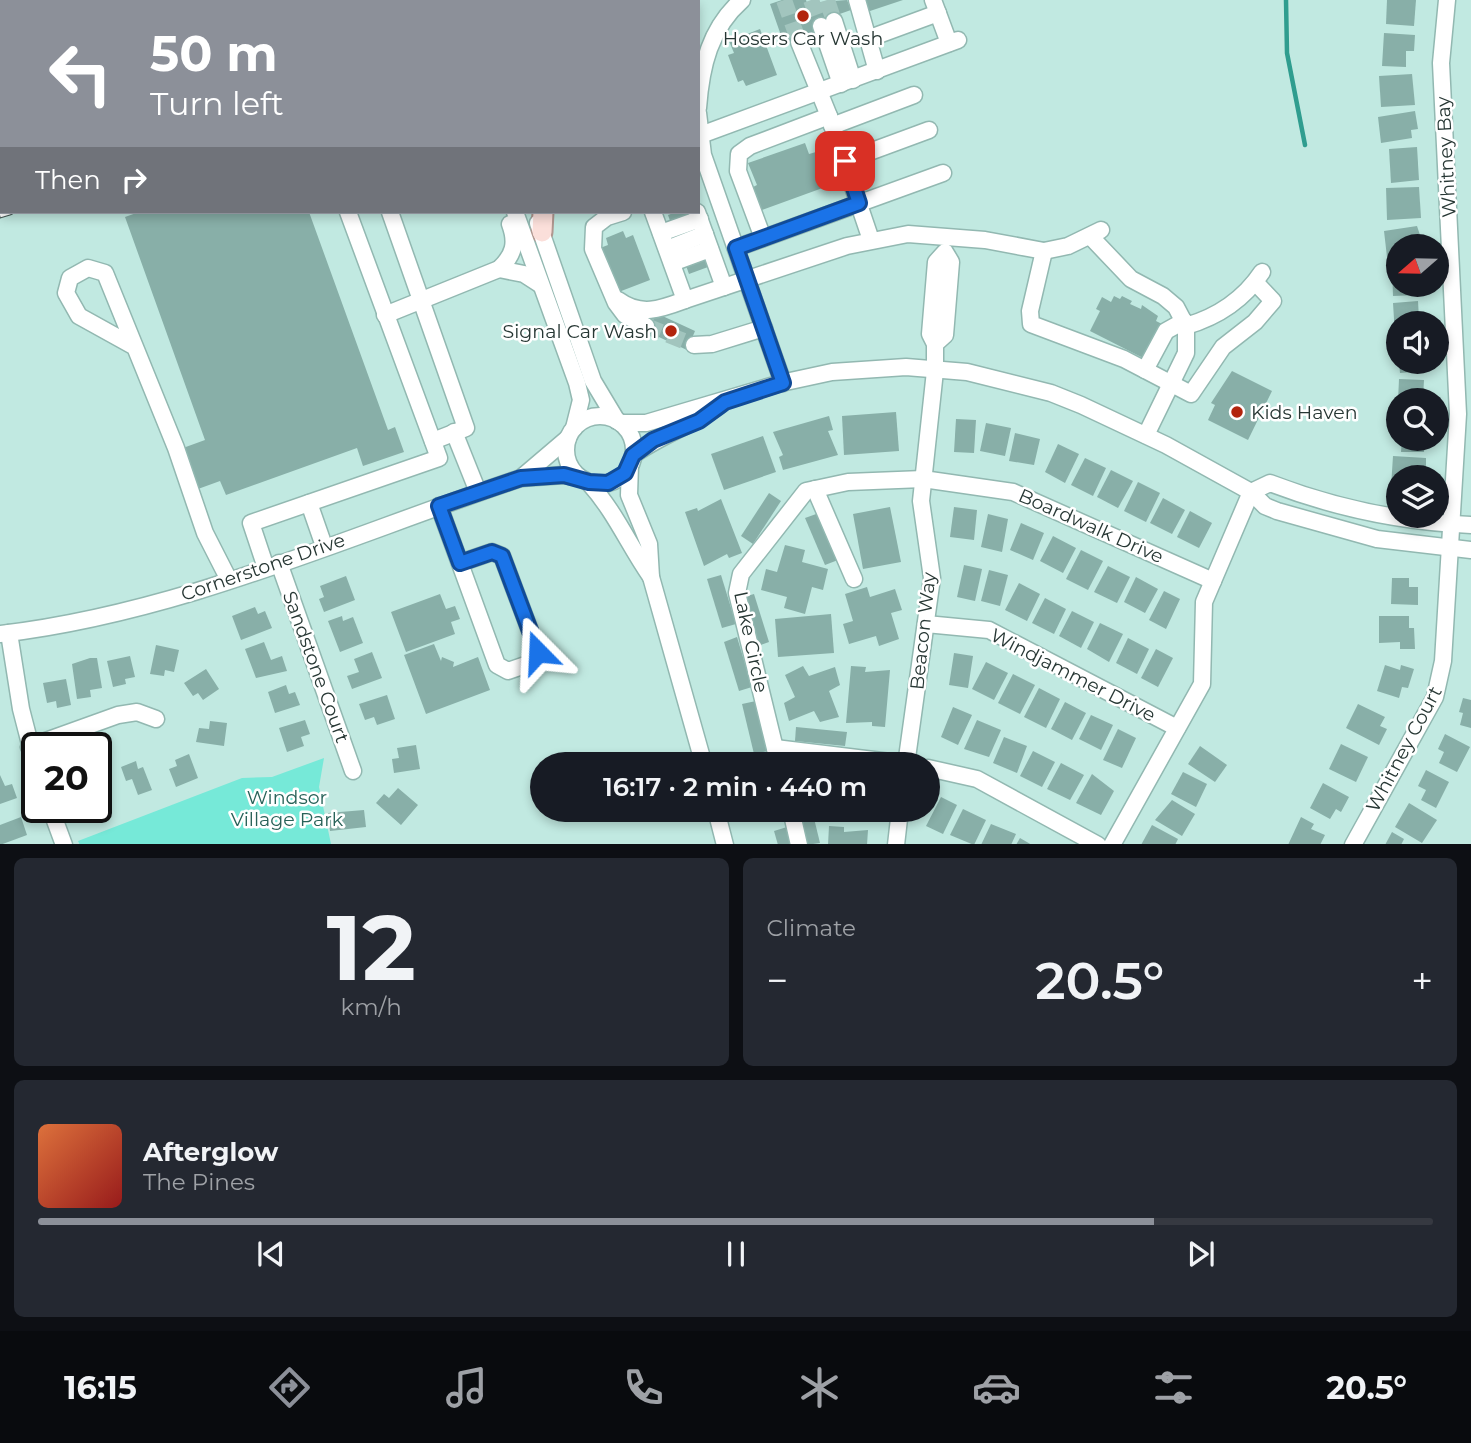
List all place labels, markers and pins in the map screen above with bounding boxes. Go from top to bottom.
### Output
marker: Hosers Car Wash [795,8,811,24]
place label: Hosers Car Wash [723,27,883,50]
pin [815,131,875,191]
place label: Signal Car Wash [503,320,657,343]
marker: Signal Car Wash [663,323,679,339]
place label: Kids Haven [1251,401,1358,424]
marker: Kids Haven [1229,404,1245,420]

